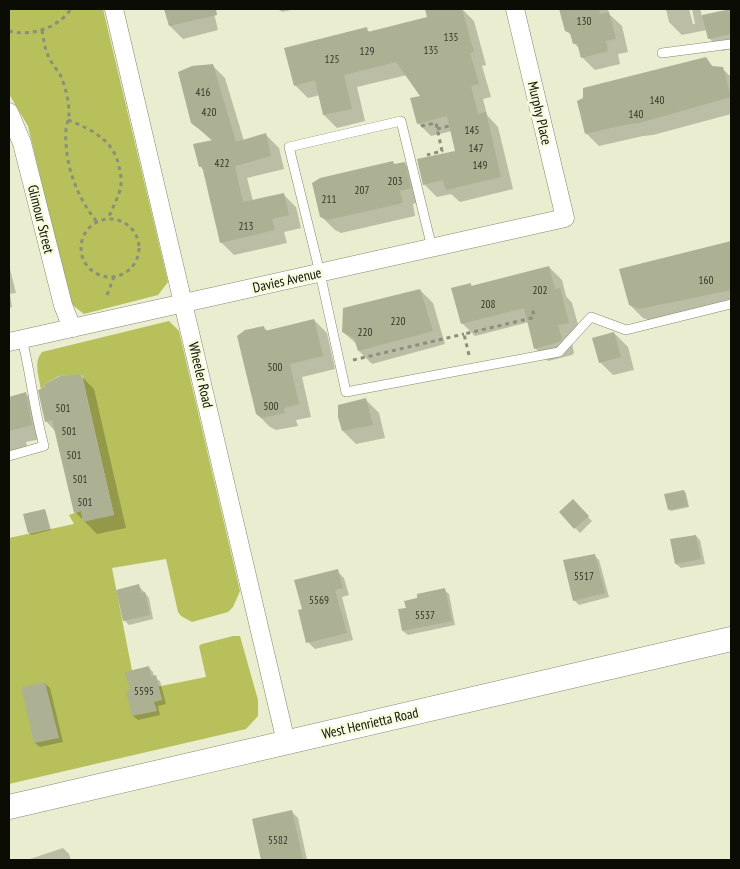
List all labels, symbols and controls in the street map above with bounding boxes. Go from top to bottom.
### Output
house number: 130 [577,14,591,28]
house number: 135 [444,30,458,44]
house number: 135 [424,43,438,57]
house number: 129 [360,44,374,58]
house number: 125 [325,52,339,66]
street label: Murphy Place [524,79,556,147]
house number: 416 [196,85,210,99]
house number: 140 [650,93,664,107]
house number: 420 [202,105,216,119]
house number: 140 [629,107,643,121]
house number: 145 [465,123,479,137]
house number: 147 [469,141,483,155]
house number: 422 [215,156,229,170]
house number: 149 [473,158,487,172]
house number: 203 [388,174,402,188]
street label: Glimour Street [24,183,58,255]
house number: 207 [355,183,369,197]
house number: 211 [322,192,336,206]
house number: 213 [239,219,253,233]
street label: Davies Avenue [251,263,323,297]
house number: 160 [699,273,713,287]
house number: 202 [533,283,547,297]
house number: 208 [481,297,495,311]
house number: 220 [391,314,405,328]
house number: 220 [358,325,372,339]
street label: Wheeler Road [185,340,217,410]
house number: 500 [268,360,282,374]
house number: 500 [264,399,278,413]
house number: 501 [56,401,70,415]
house number: 501 [62,424,76,438]
house number: 501 [67,448,81,462]
house number: 501 [73,472,87,486]
house number: 501 [78,495,92,509]
house number: 5517 [574,569,594,583]
house number: 5569 [309,593,329,607]
house number: 5537 [415,608,435,622]
house number: 5595 [134,684,154,698]
street label: West Henrietta Road [320,703,420,743]
house number: 5582 [268,833,288,847]

